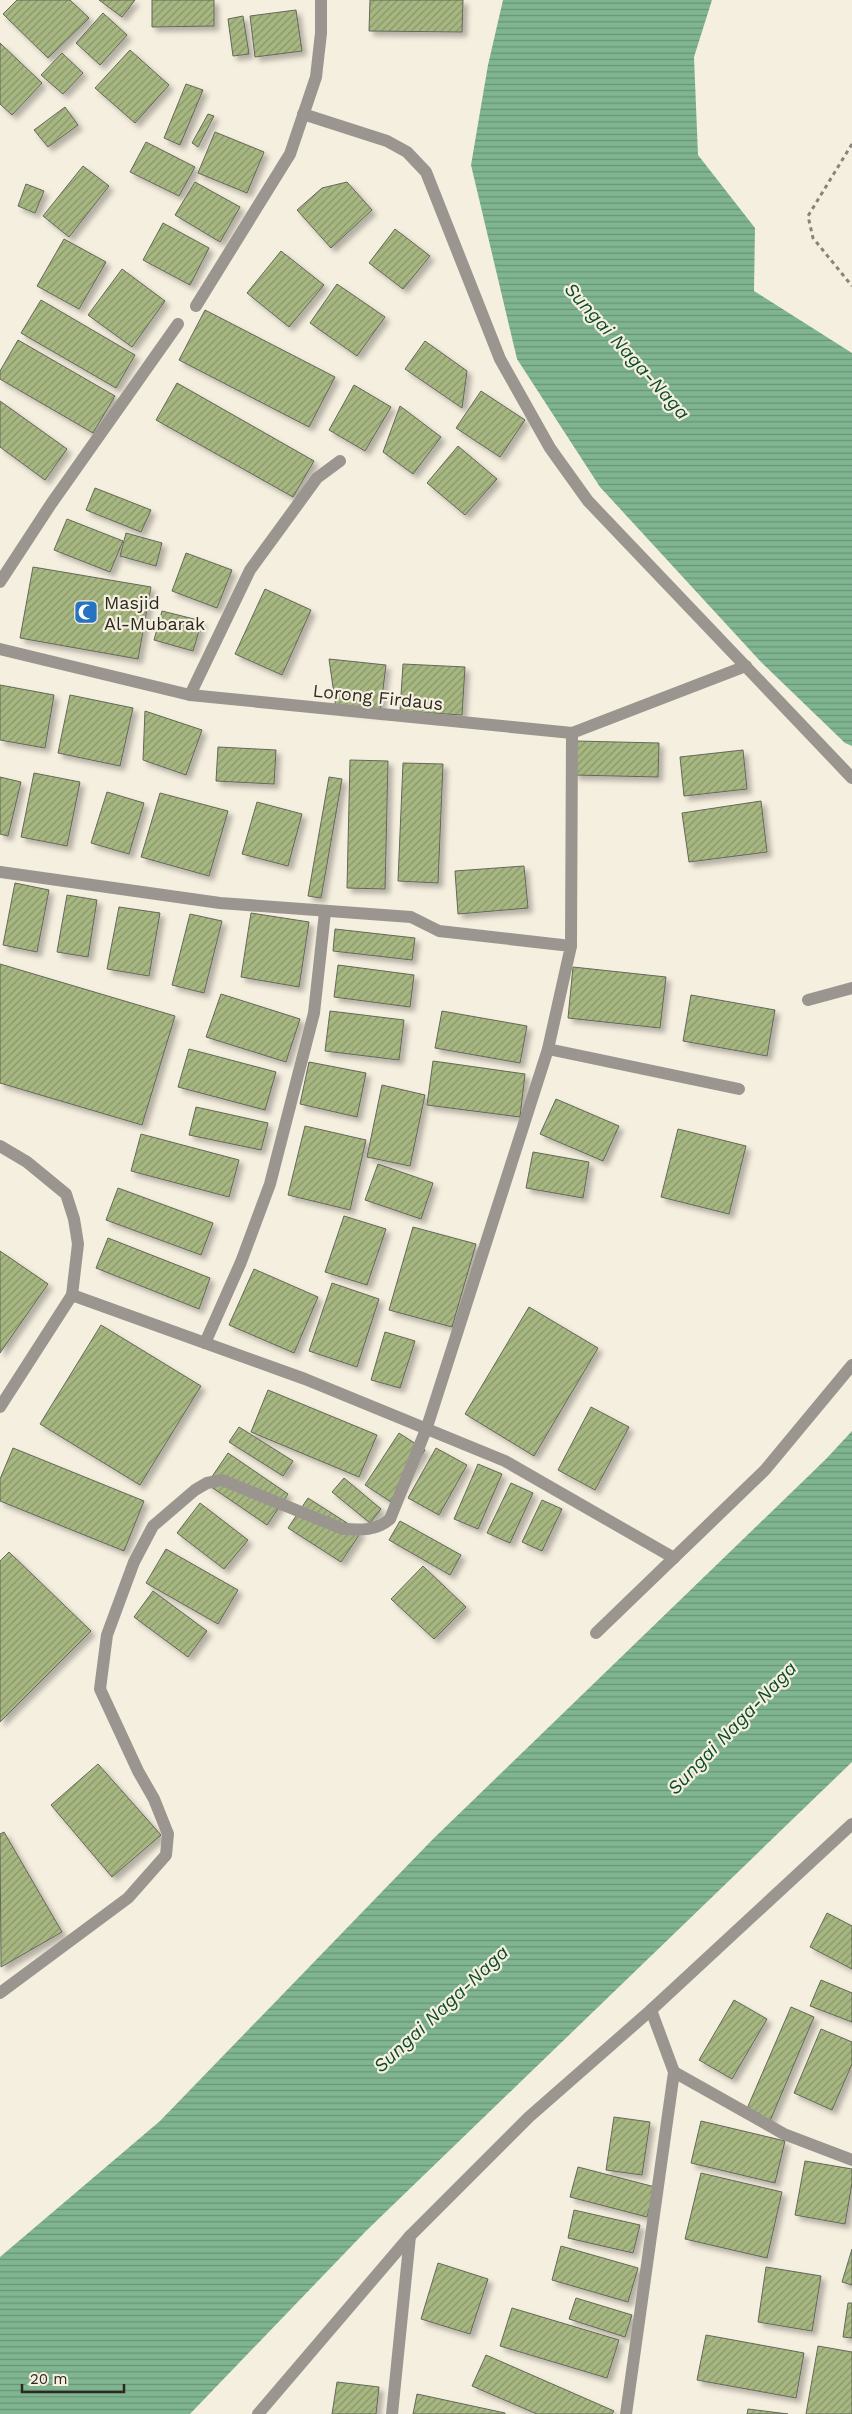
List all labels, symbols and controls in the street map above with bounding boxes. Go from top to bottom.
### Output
water label: Sungai Naga-Naga [559,278,695,424]
place label: Masjid Al-Mubarak [104,592,205,634]
mosque icon: Masjid Al-Mubarak [73,599,99,625]
street label: Lorong Firdaus [312,680,444,714]
water label: Sungai Naga-Naga [663,1656,802,1799]
water label: Sungai Naga-Naga [369,1940,513,2078]
scale bar [22,2362,125,2394]
text: 20 m [30,2370,68,2388]

